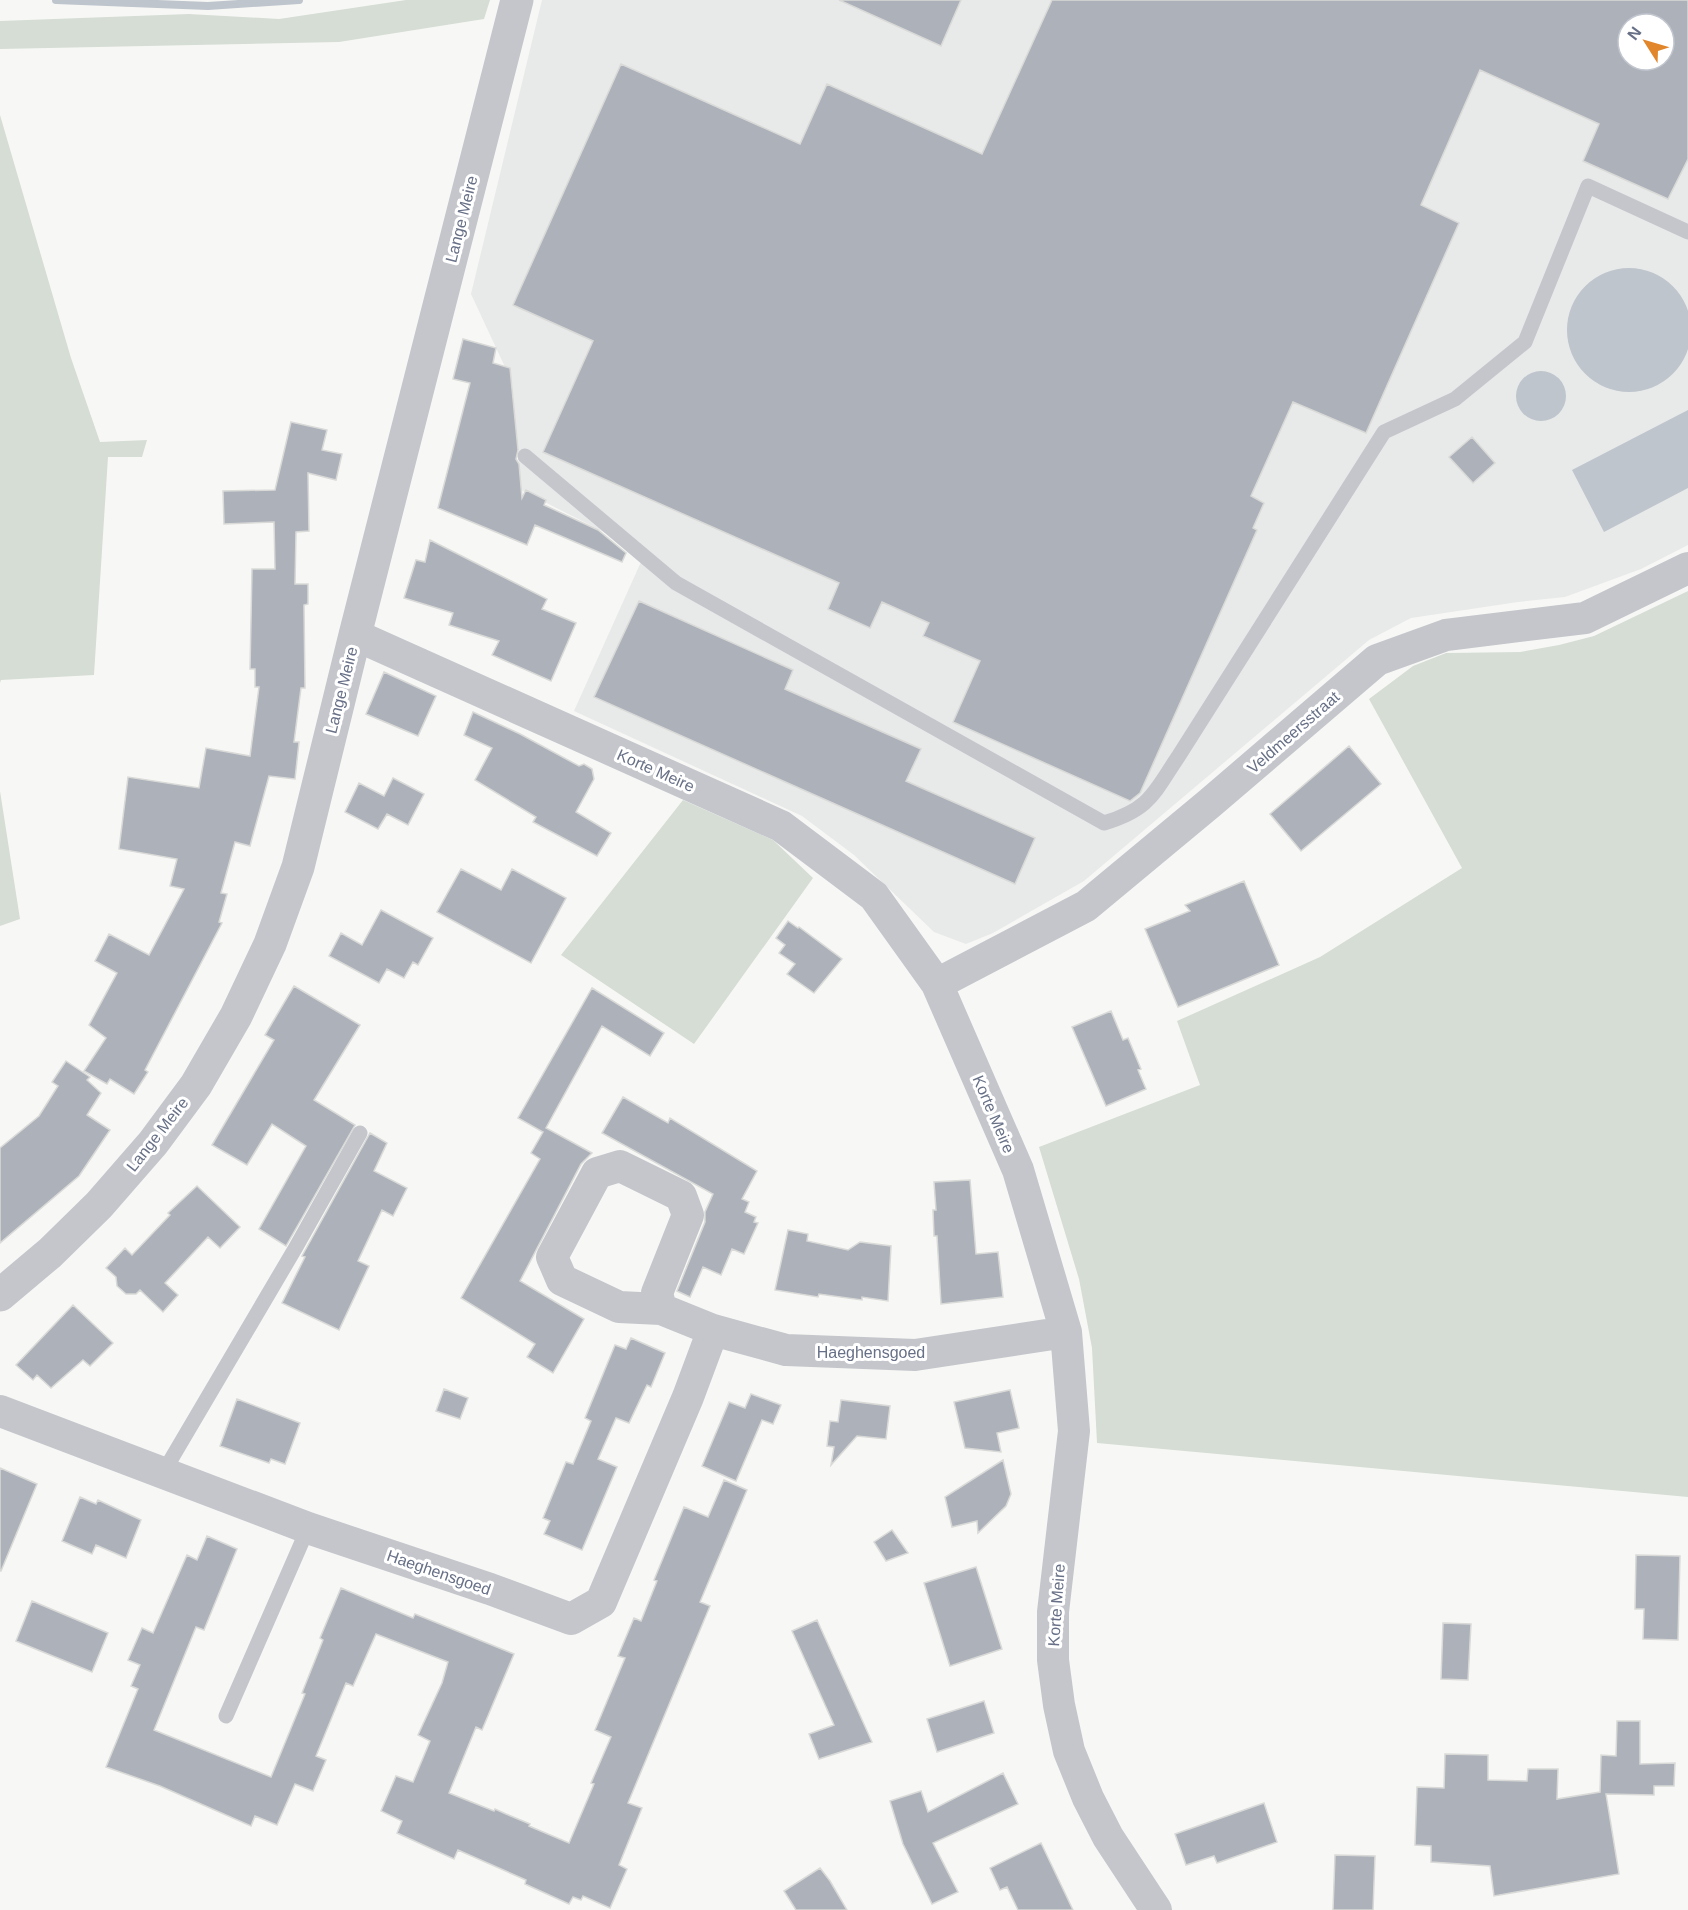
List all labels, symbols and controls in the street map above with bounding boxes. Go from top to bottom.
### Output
north arrow [1616,12,1676,72]
text: N [1624,24,1645,43]
street label: Lange Meire [442,174,481,264]
street label: Lange Meire [322,645,361,735]
street label: Veldmeersstraat [1244,688,1343,777]
street label: Korte Meire [615,746,697,795]
street label: Korte Meire [970,1073,1018,1156]
street label: Lange Meire [123,1094,192,1175]
street label: Haeghensgoed [817,1344,925,1361]
street label: Haeghensgoed [385,1547,493,1598]
street label: Korte Meire [1045,1563,1068,1647]

